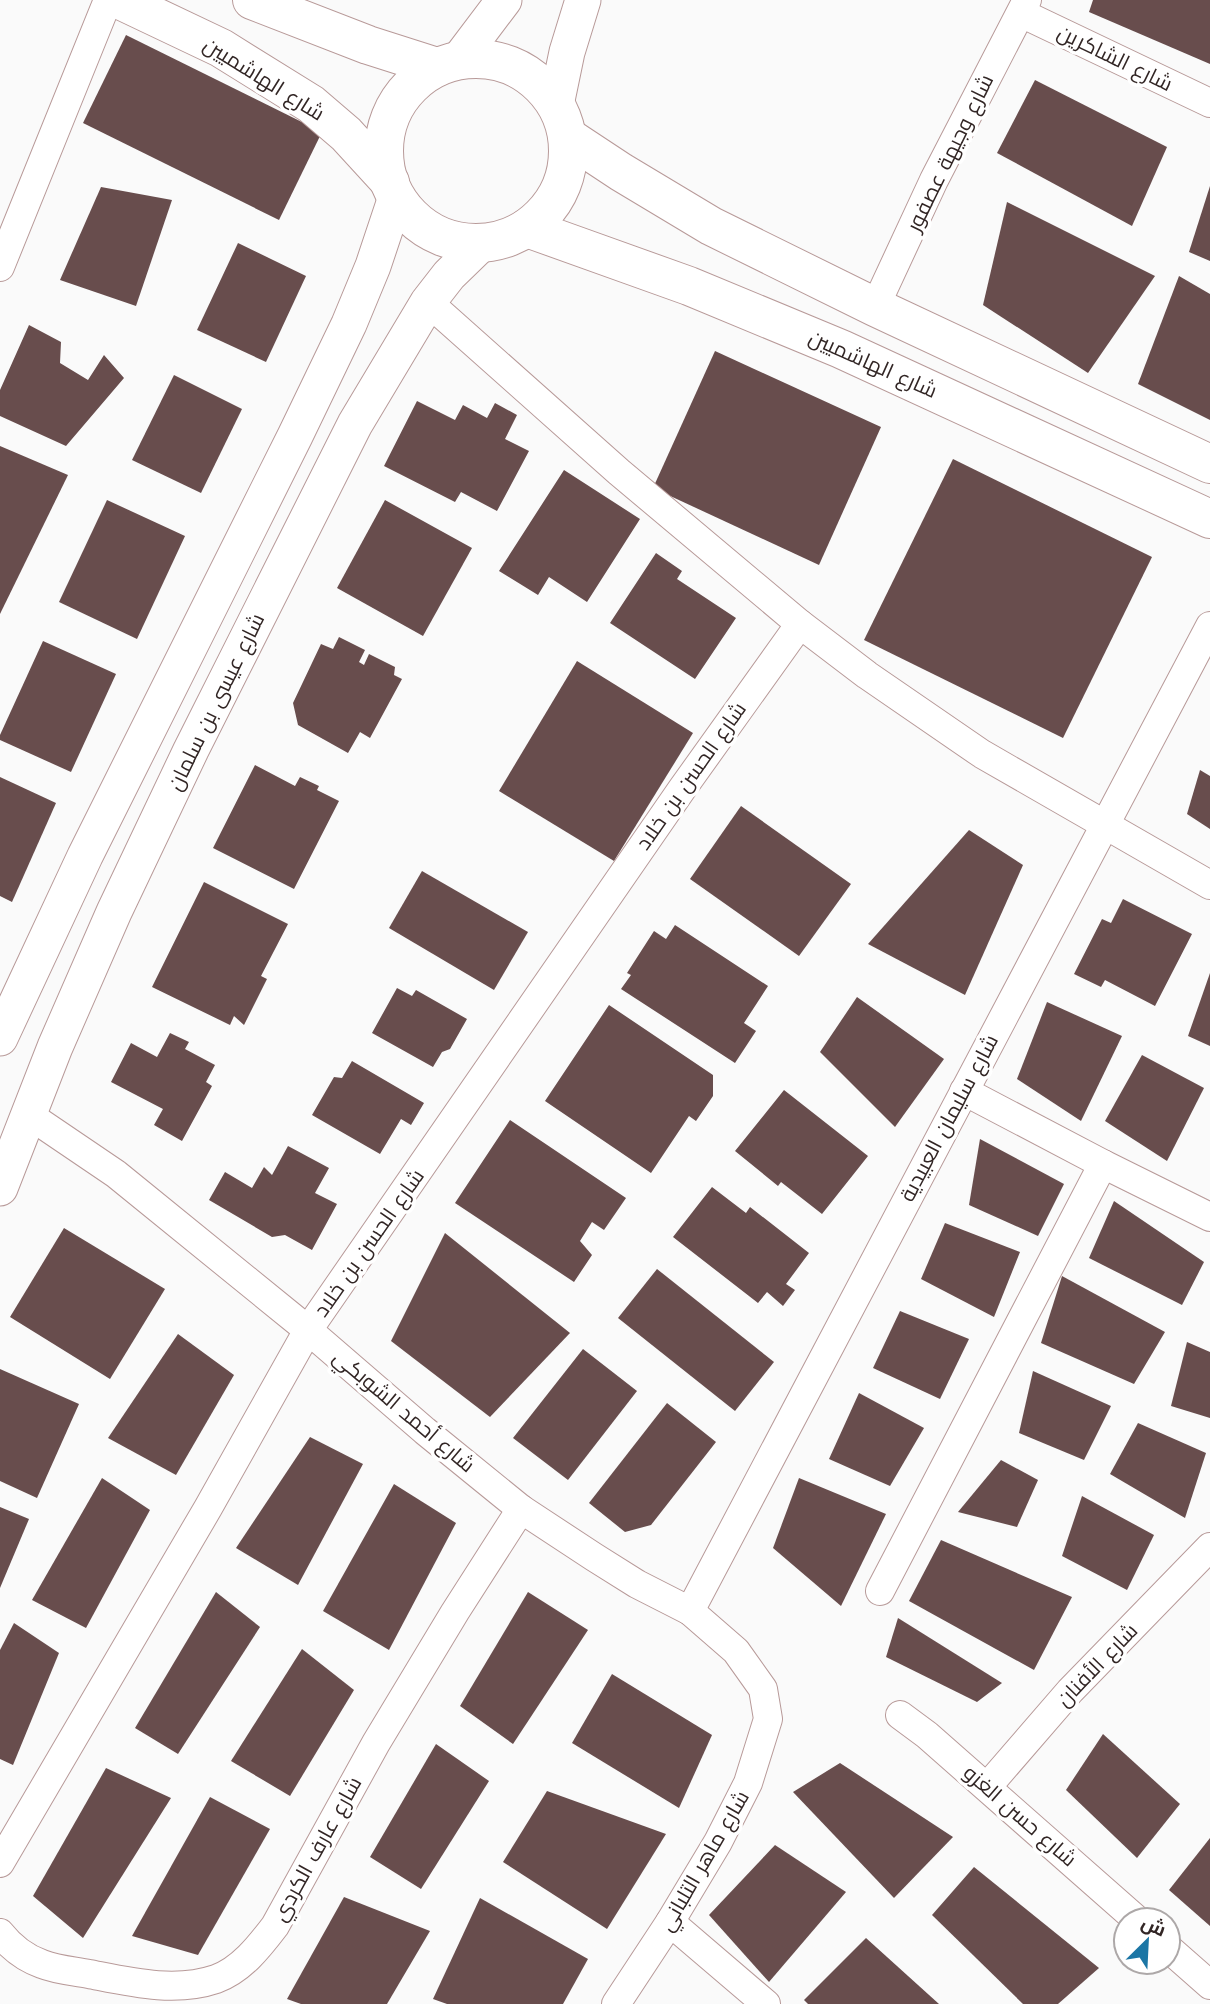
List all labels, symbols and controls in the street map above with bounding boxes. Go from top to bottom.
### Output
street label: شارع الشاكرين [1053,19,1177,98]
street label: شارع الهاشميين [198,31,329,127]
street label: شارع وجيهة عصفور [900,70,1000,237]
street label: شارع الهاشميين [804,324,941,405]
street label: شارع عيسى بن سلمان [162,609,271,795]
street label: شارع الحسن بن خلاد [630,697,753,856]
street label: شارع سليمان العبيدية [894,1030,1005,1206]
street label: شارع الحسن بن خلاد [308,1164,431,1323]
street label: شارع أحمد الشوبكي [326,1344,480,1480]
street label: شارع الأفنان [1051,1618,1144,1713]
street label: شارع حسن الغزو [957,1760,1082,1873]
street label: شارع عارف الكردي [267,1772,370,1927]
street label: شارع ماهر التلباني [653,1786,757,1938]
north arrow [1112,1906,1182,1976]
text: ش [1138,1910,1170,1941]

